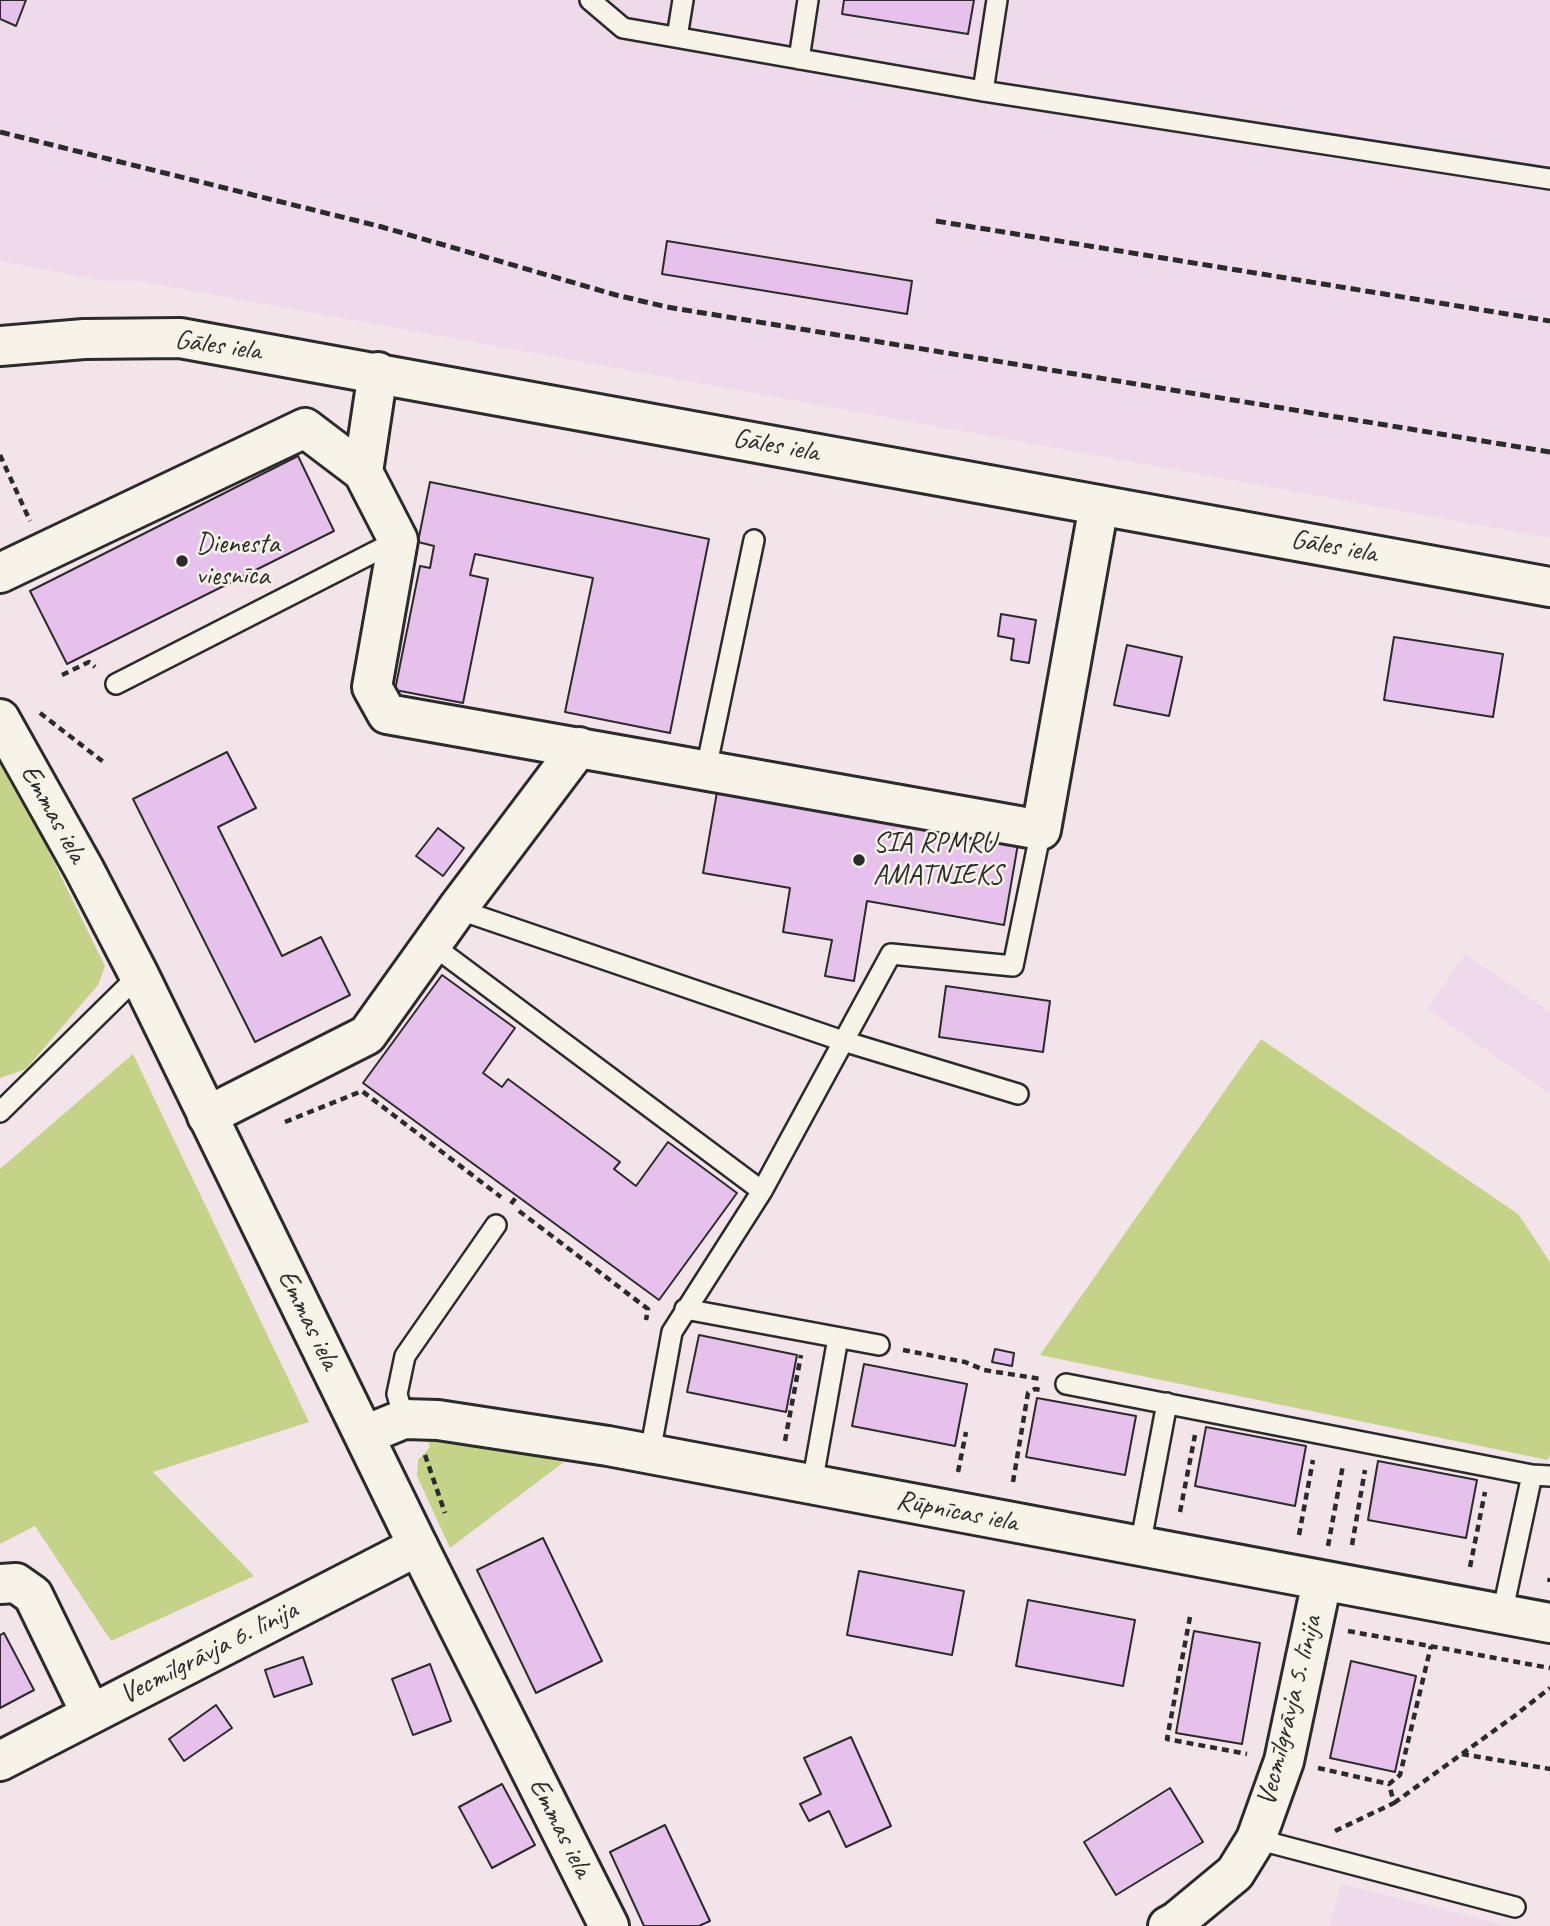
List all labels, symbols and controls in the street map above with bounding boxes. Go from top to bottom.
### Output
street label: Gāles iela [173,323,263,369]
street label: Gāles iela [730,422,822,470]
street label: Gāles iela [1288,523,1380,571]
place label: Dienesta viesnīca [196,528,280,594]
marker: Dienesta viesnīca [174,553,190,569]
street label: Emmas iela [12,759,94,869]
place label: SIA RPMRU AMATNIEKS [873,827,1003,893]
marker: SIA RPMRU AMATNIEKS [851,852,867,868]
street label: Emmas iela [270,1265,346,1375]
street label: Rūpnīcas iela [893,1484,1021,1540]
street label: Vecmīlgrāvja 6. līnija [115,1594,303,1712]
street label: Vecmīlgrāvja 5. līnija [1250,1612,1330,1810]
street label: Emmas iela [521,1773,599,1883]

